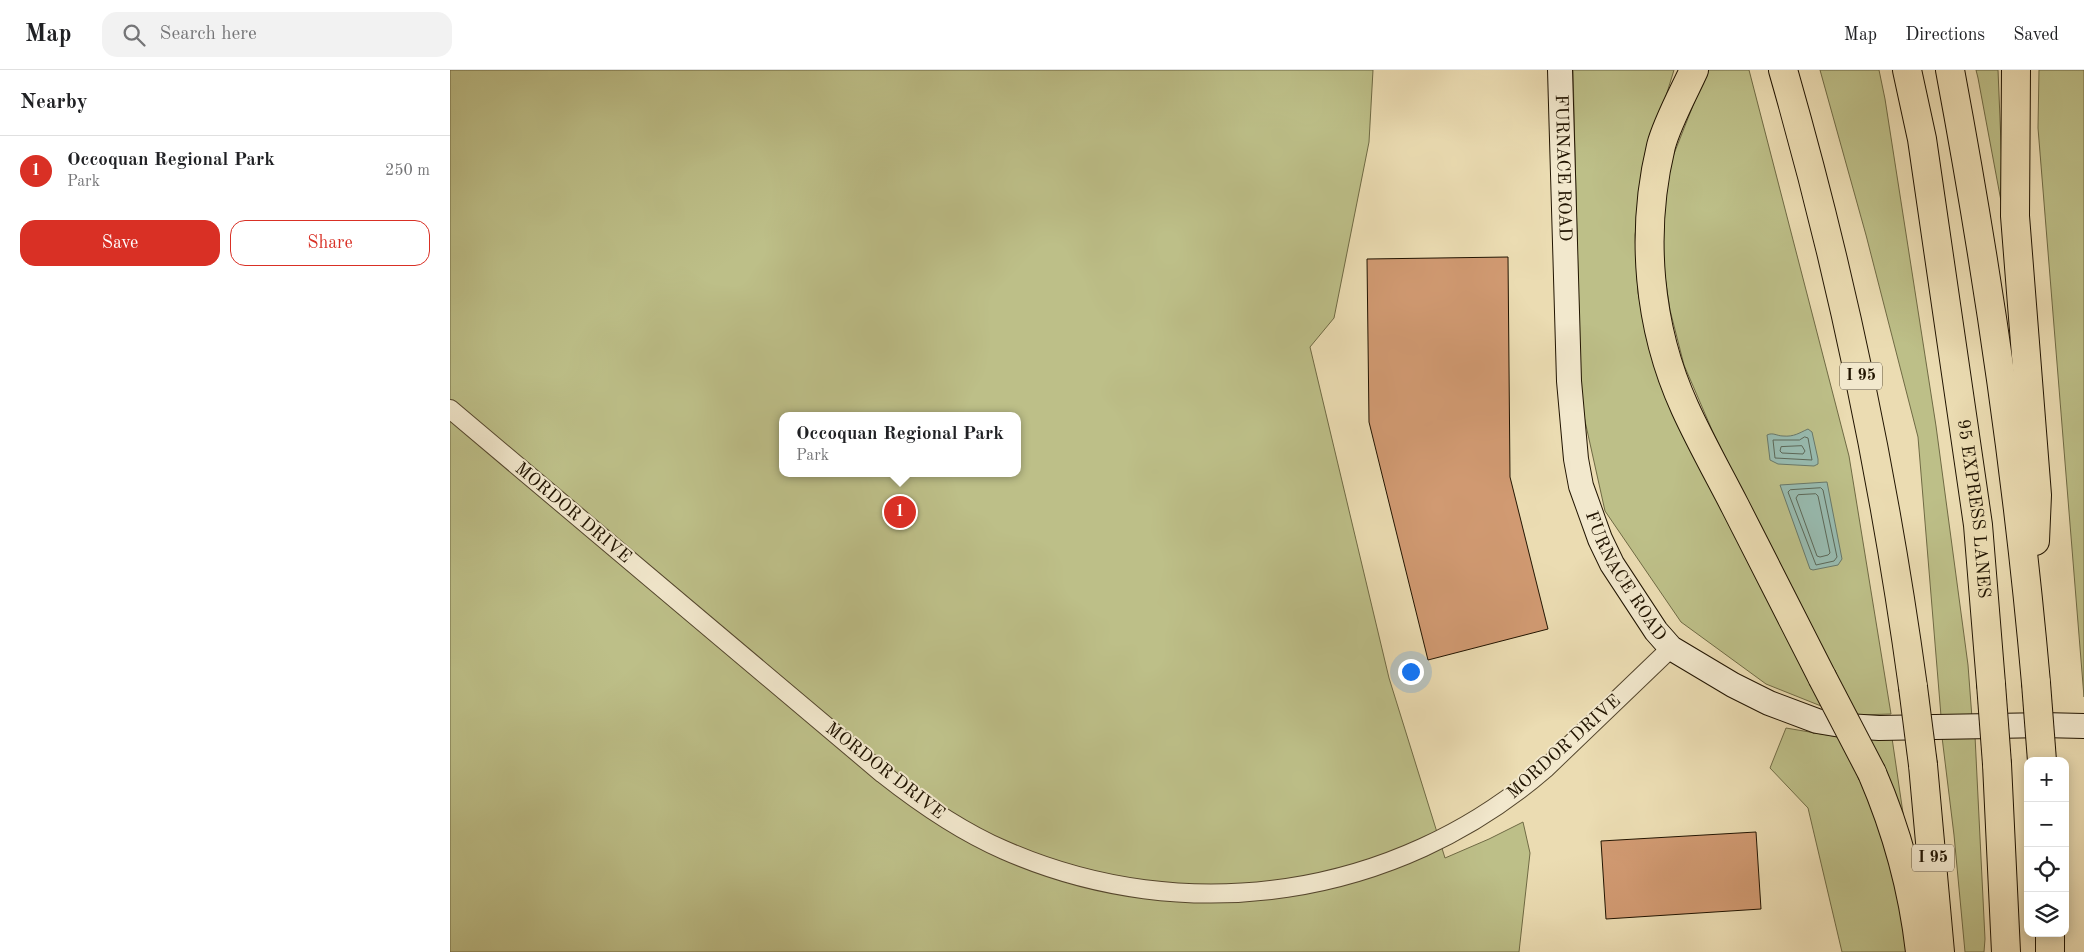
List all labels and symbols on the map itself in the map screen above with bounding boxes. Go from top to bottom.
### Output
street label: FURNACE ROAD [1552,94,1574,242]
road number: I 95 [1840,362,1882,390]
street label: 95 EXPRESS LANES [1954,418,1993,599]
street label: MORDOR DRIVE [511,459,635,567]
pin: 1 [884,493,916,531]
street label: FURNACE ROAD [1582,509,1670,645]
your location [1398,659,1424,685]
street label: MORDOR DRIVE [1504,692,1624,802]
street label: MORDOR DRIVE [822,719,948,823]
road number: I 95 [1912,844,1954,871]

